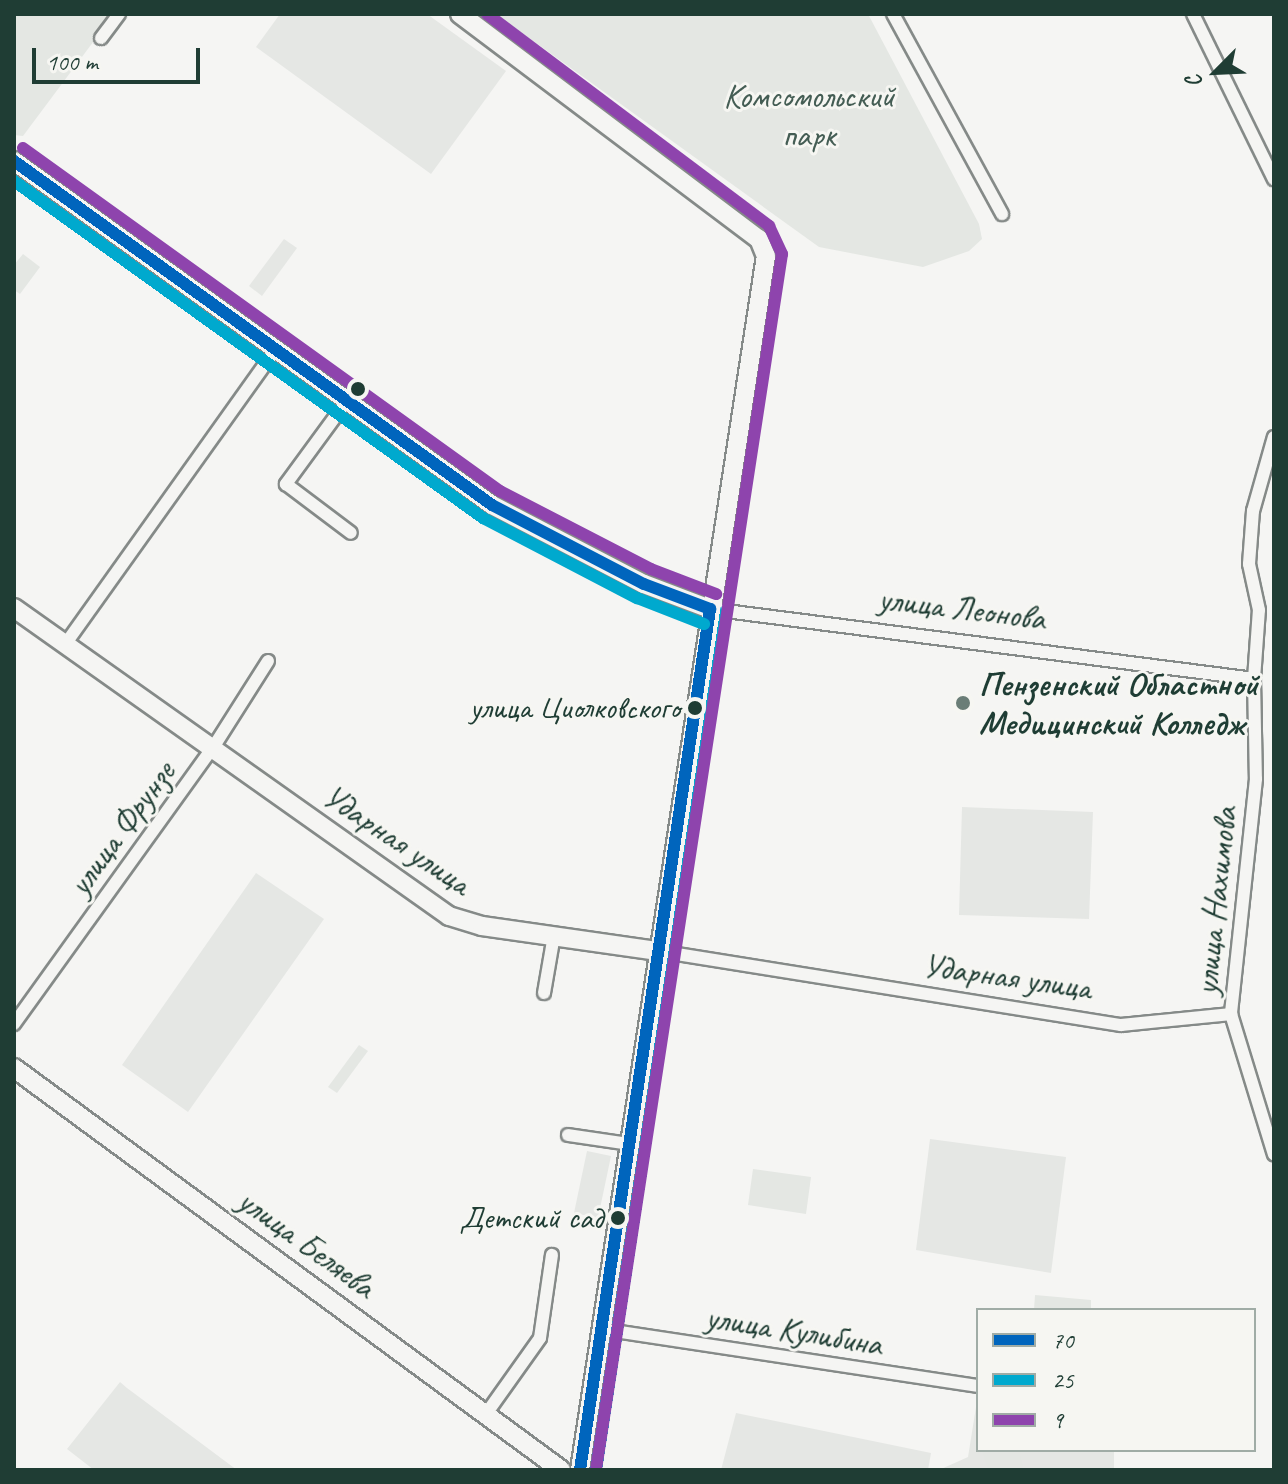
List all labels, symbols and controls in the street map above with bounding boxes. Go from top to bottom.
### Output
scale bar [36,32,204,82]
north arrow [1176,32,1256,112]
text: 100 m [46,47,98,77]
text: С [1179,71,1209,92]
park label: Комсомольский парк [723,75,895,154]
unlabelled marker [350,381,366,397]
street label: улица Леонова [877,578,1047,638]
place label: Пензенский Областной Медицинский Колледж [979,663,1258,742]
place label: улица Циолковского [469,689,680,727]
marker: Пензенский Областной Медицинский Колледж [954,694,972,712]
marker: улица Циолковского [687,700,703,716]
street label: улица Фрунзе [59,754,183,902]
street label: Ударная улица [315,775,479,903]
street label: улица Нахимова [1185,804,1245,998]
street label: Ударная улица [920,944,1094,1008]
street label: улица Беляева [230,1180,384,1306]
place label: Детский сад [459,1199,603,1237]
marker: Детский сад [610,1210,626,1226]
street label: улица Кулибина [703,1296,885,1364]
legend [976,1308,1256,1452]
text: 70 [1052,1325,1074,1355]
text: 25 [1052,1365,1074,1395]
text: 9 [1052,1405,1063,1435]

